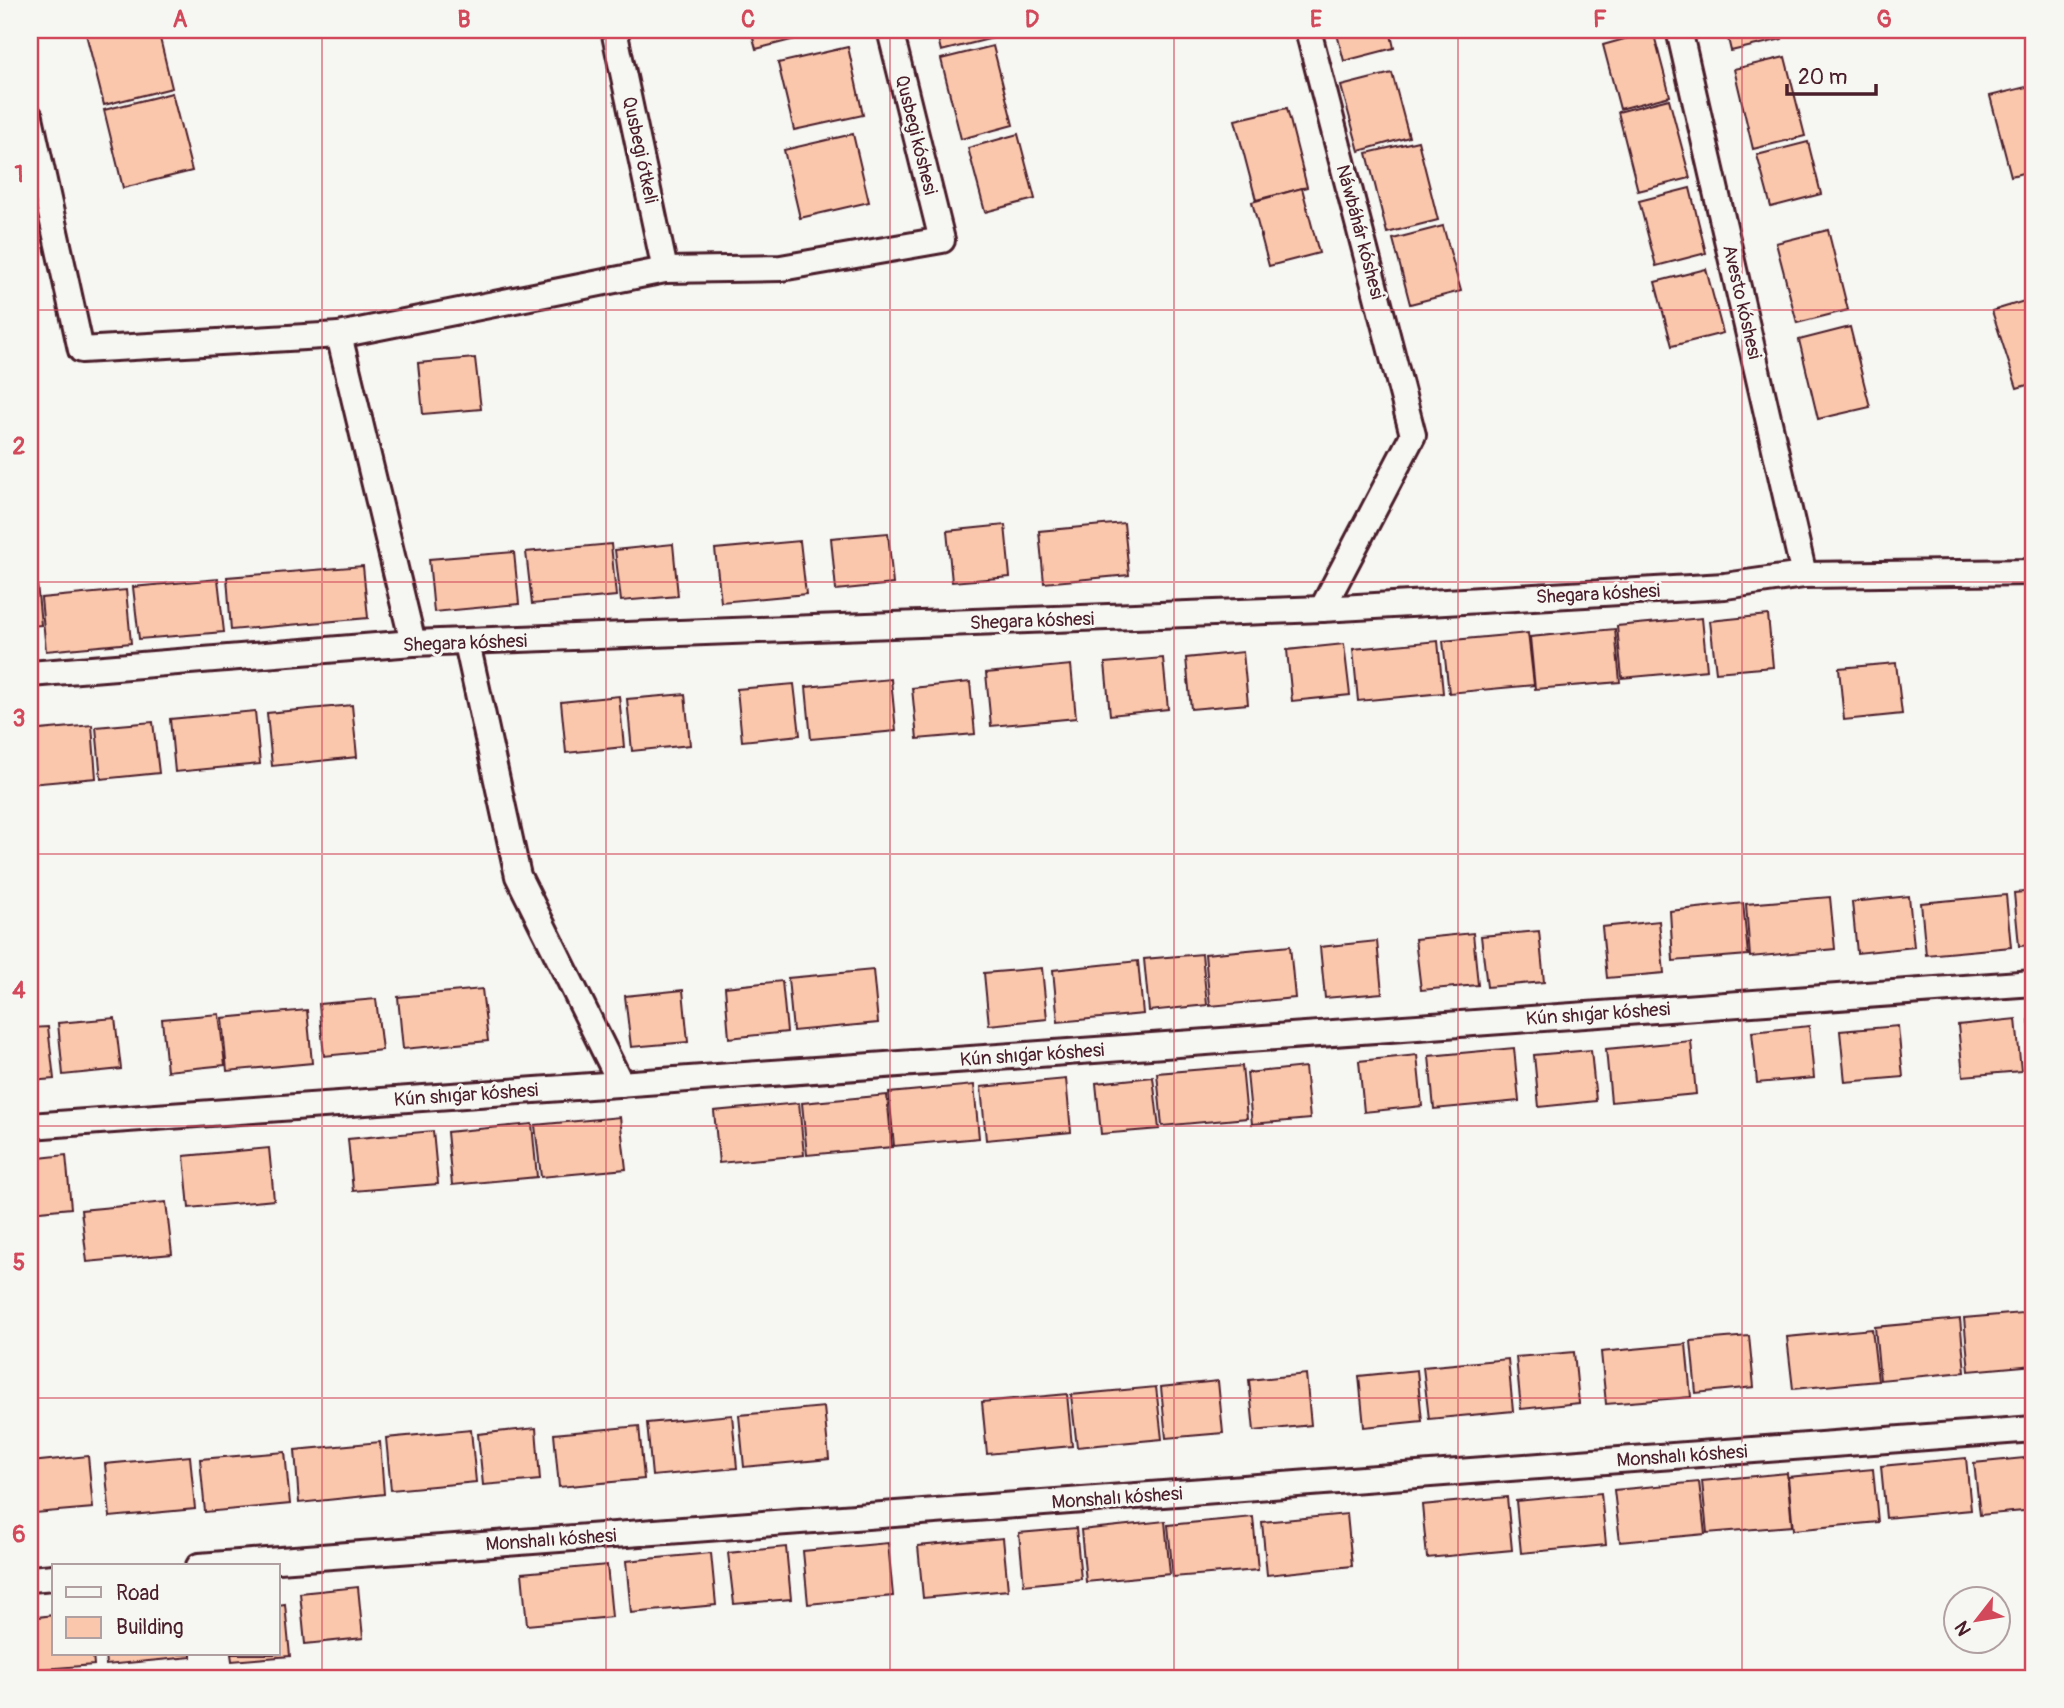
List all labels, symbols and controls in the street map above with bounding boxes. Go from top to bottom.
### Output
text: A [173,5,188,34]
text: B [457,5,471,34]
text: C [741,5,755,34]
text: D [1025,5,1039,34]
text: E [1310,5,1322,34]
text: F [1593,5,1607,34]
text: G [1876,5,1892,34]
scale bar [1787,52,1877,96]
text: 20 m [1798,64,1847,91]
street label: Qusbegi kóshesi [890,73,942,197]
street label: Qusbegi ótkeli [617,94,663,206]
text: 1 [15,160,24,189]
street label: Náwbáhár kóshesi [1330,162,1390,302]
street label: Avesto kóshesi [1717,243,1767,361]
text: 2 [13,432,26,461]
street label: Shegara kóshesi [1535,579,1661,609]
street label: Shegara kóshesi [969,607,1095,635]
street label: Shegara kóshesi [402,629,528,657]
text: 3 [13,704,25,733]
text: 4 [12,976,26,1005]
street label: Kún shıǵar kóshesi [1525,997,1671,1031]
street label: Kún shıǵar kóshesi [959,1038,1105,1072]
street label: Kún shıǵar kóshesi [393,1078,539,1112]
text: 5 [13,1248,25,1277]
street label: Monshalı kóshesi [1616,1439,1748,1473]
street label: Monshalı kóshesi [1051,1481,1183,1515]
text: 6 [12,1520,26,1549]
street label: Monshalı kóshesi [485,1523,617,1557]
legend [52,1564,280,1656]
text: Road [116,1580,160,1607]
north arrow [1941,1586,2011,1656]
text: Building [116,1614,183,1641]
text: N [1950,1616,1977,1640]

